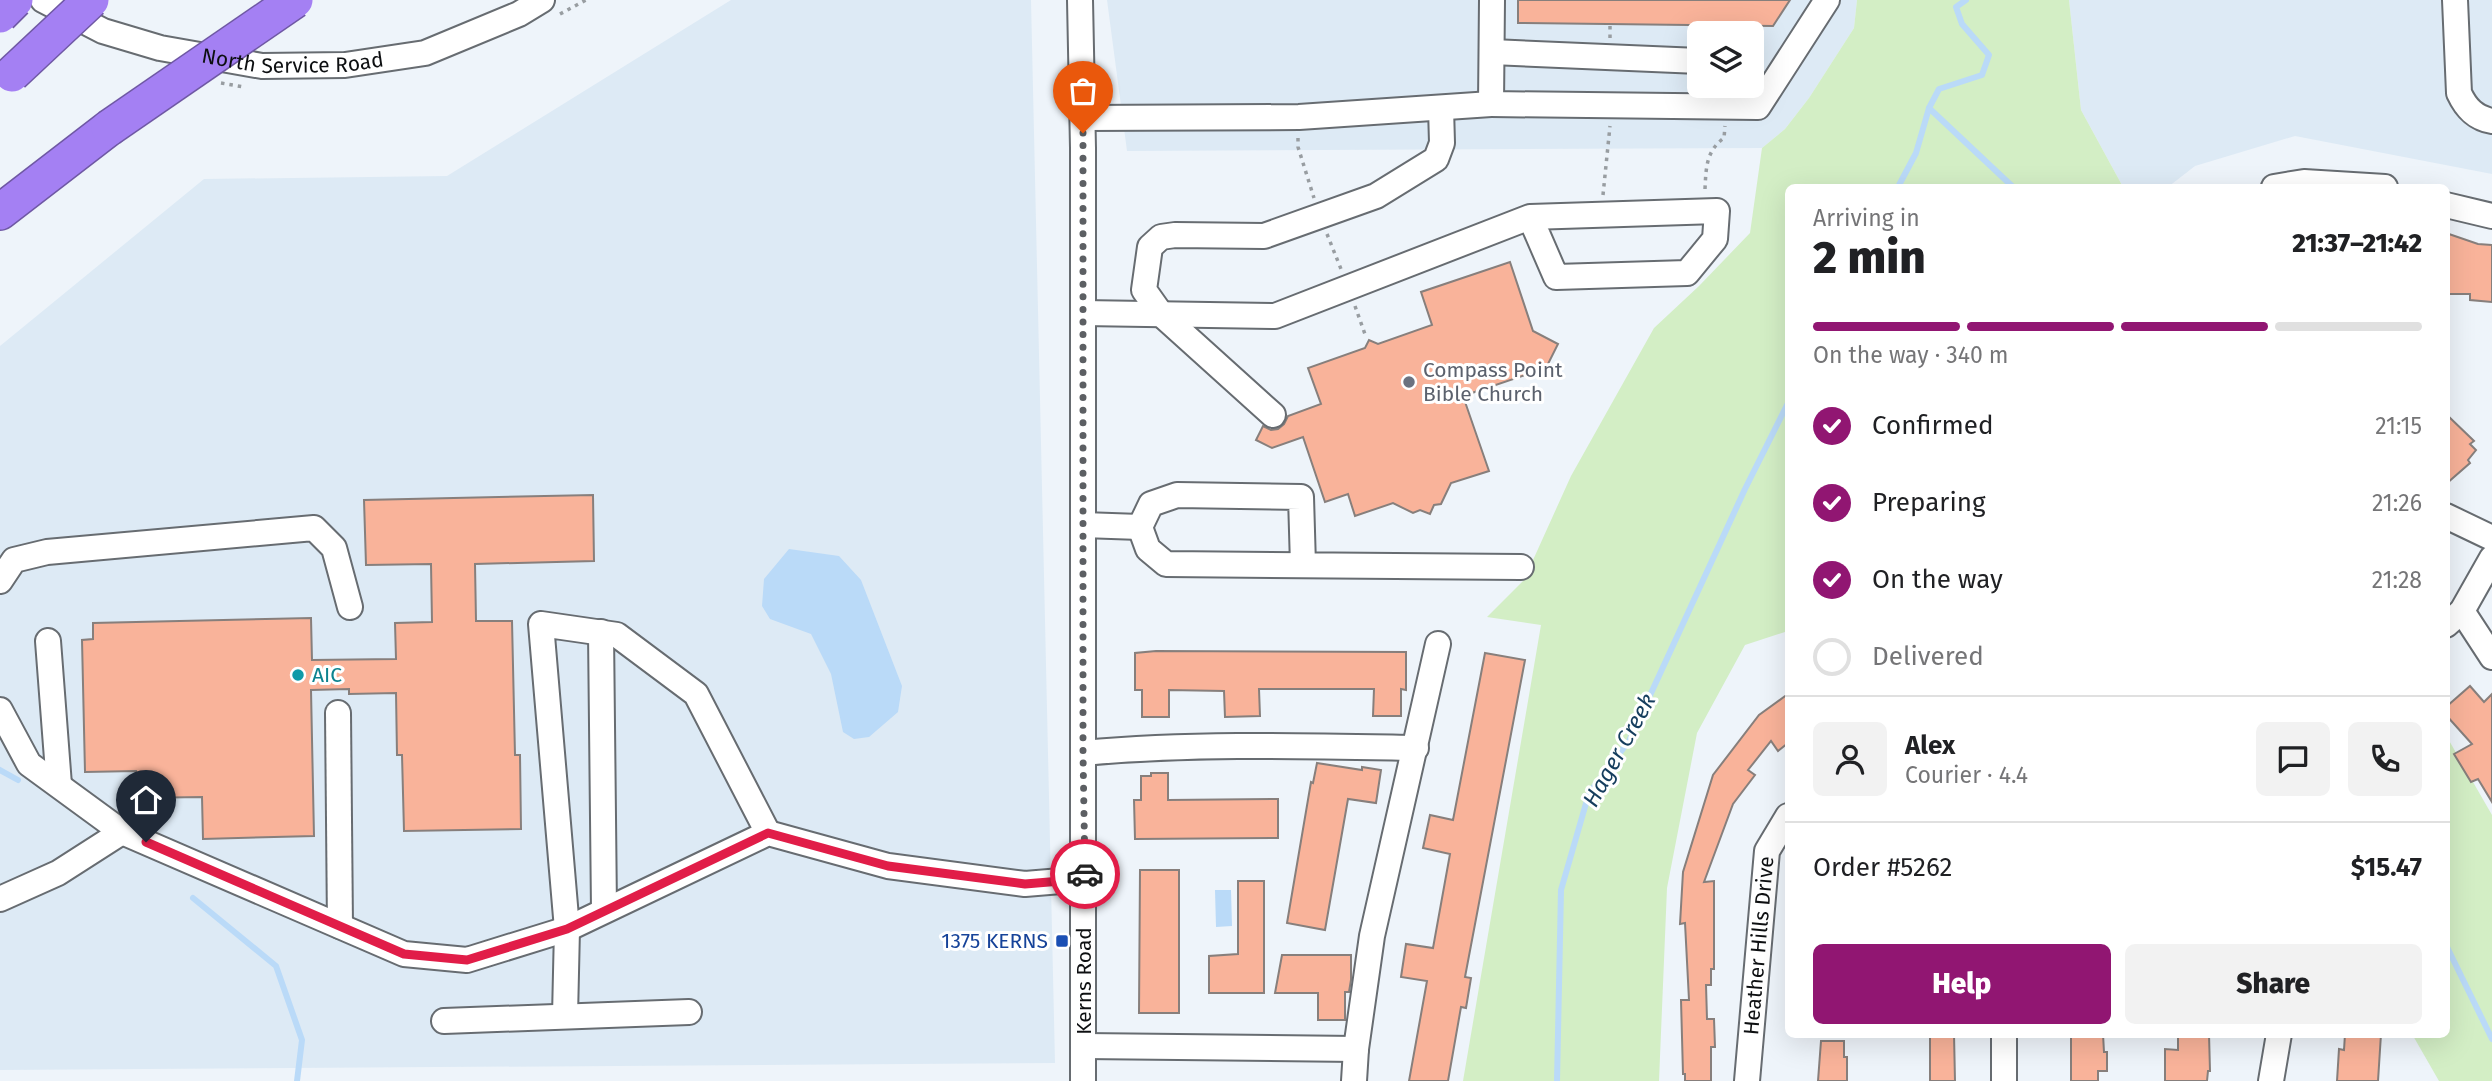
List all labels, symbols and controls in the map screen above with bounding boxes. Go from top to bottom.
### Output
map controls [1687,21,1764,98]
button: layers [1687,21,1764,98]
street label: North Service Road [200,43,385,79]
pin [1053,61,1113,133]
icon: bag [1064,72,1102,110]
text: Arriving in [1813,204,1920,232]
text: 21:37–21:42 [2292,228,2422,259]
text: 2 min [1813,230,1926,285]
text: On the way · 340 m [1813,341,2009,369]
place label: Compass Point Bible Church [1423,357,1563,407]
marker: Compass Point Bible Church [1401,374,1417,390]
icon: check [1813,407,1851,445]
text: Confirmed [1872,410,1993,441]
text: 21:15 [2375,412,2422,440]
icon: check [1813,484,1851,522]
text: Preparing [1872,487,1985,518]
text: 21:26 [2372,489,2422,517]
icon: check [1813,561,1851,599]
text: On the way [1872,564,2003,595]
text: 21:28 [2372,566,2422,594]
text: Delivered [1872,641,1984,672]
place label: AIC [312,662,342,688]
marker: AIC [290,667,306,683]
water label: Hager Creek [1576,688,1662,812]
button: person [1813,722,1887,796]
button: chat [2256,722,2330,796]
button: phone [2348,722,2422,796]
text: Alex [1905,730,1955,761]
text: Courier · 4.4 [1905,761,2028,789]
pin [116,770,176,842]
icon: home [127,781,165,819]
courier [1050,839,1120,909]
text: Order #5262 [1813,852,1952,883]
text: $15.47 [2351,852,2422,883]
icon: car [1066,855,1104,893]
street label: Heather Hills Drive [1738,855,1779,1036]
street label: Kerns Road [1071,927,1097,1035]
place label: 1375 KERNS [941,928,1048,954]
marker: 1375 KERNS [1054,933,1070,949]
button: Help [1813,944,2111,1024]
button: Share [2125,944,2422,1024]

